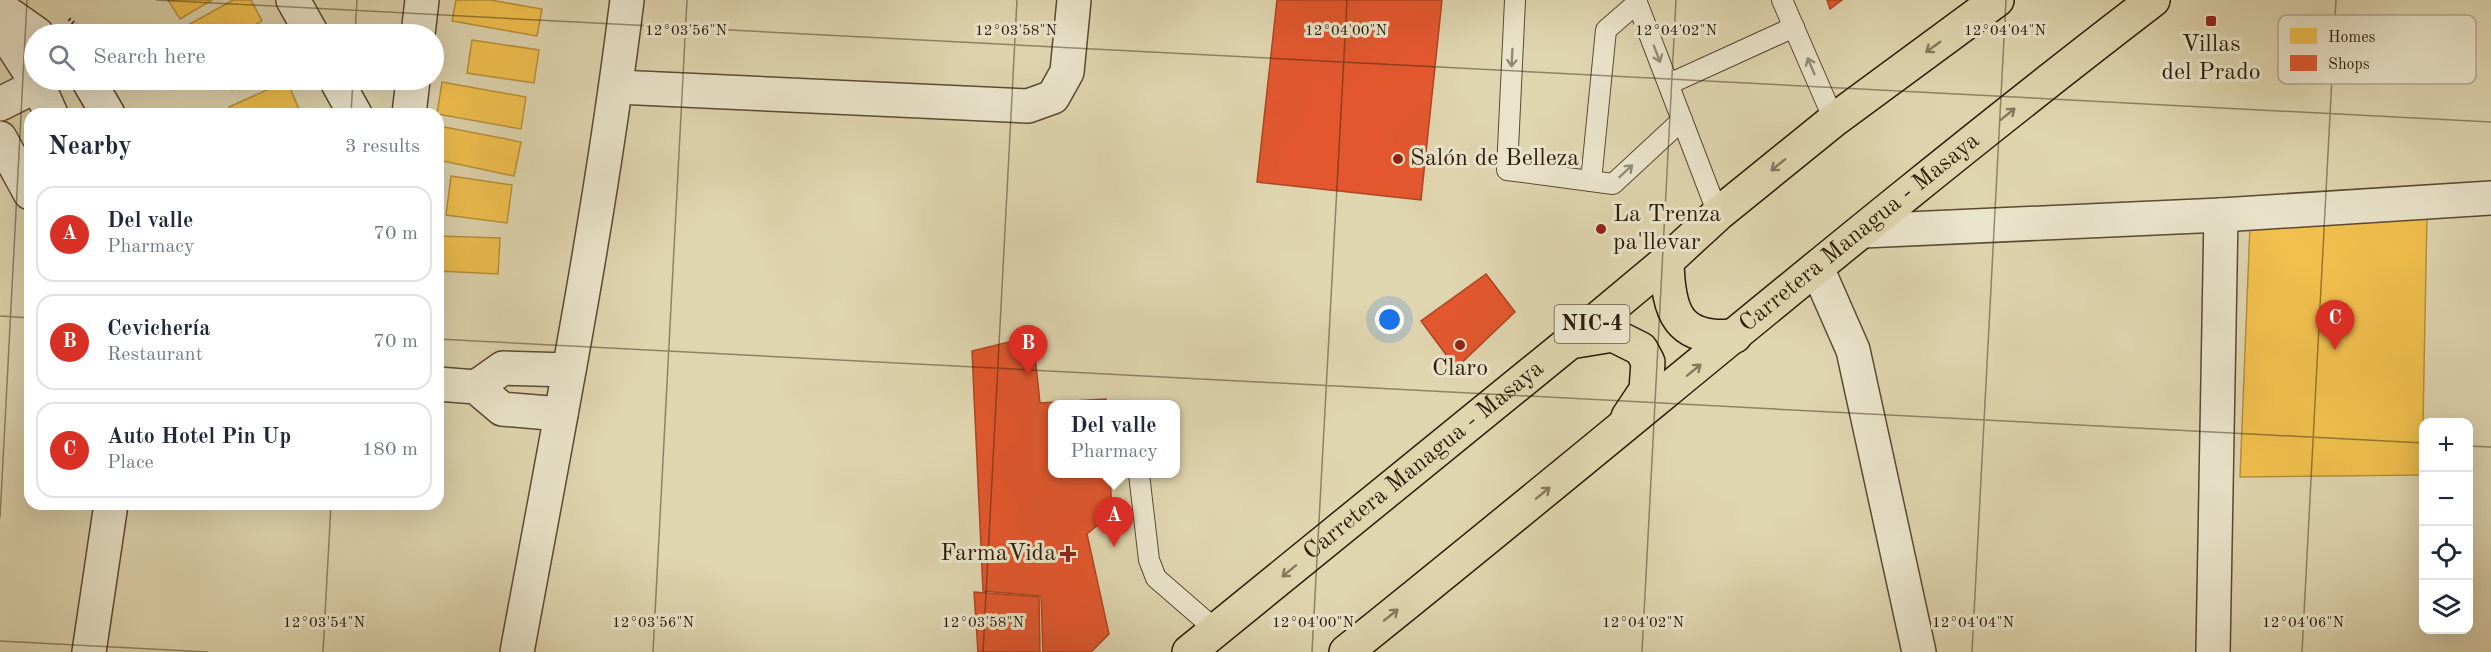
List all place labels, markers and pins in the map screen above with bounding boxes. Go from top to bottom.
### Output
marker: Villas del Prado [2204,14,2218,28]
place label: Villas del Prado [2161,33,2261,85]
place label: Salón de Belleza [1410,147,1579,171]
marker: Salón de Belleza [1391,152,1405,166]
place label: La Trenza pa'llevar [1613,203,1721,255]
marker: La Trenza pa'llevar [1594,222,1608,236]
pin: C [2316,300,2354,350]
pin: B [1008,326,1048,375]
marker: Claro [1453,338,1467,352]
place label: Claro [1432,357,1488,381]
pin: A [1094,498,1134,547]
place label: FarmaVida [940,542,1056,566]
marker: FarmaVida [1061,547,1075,561]

